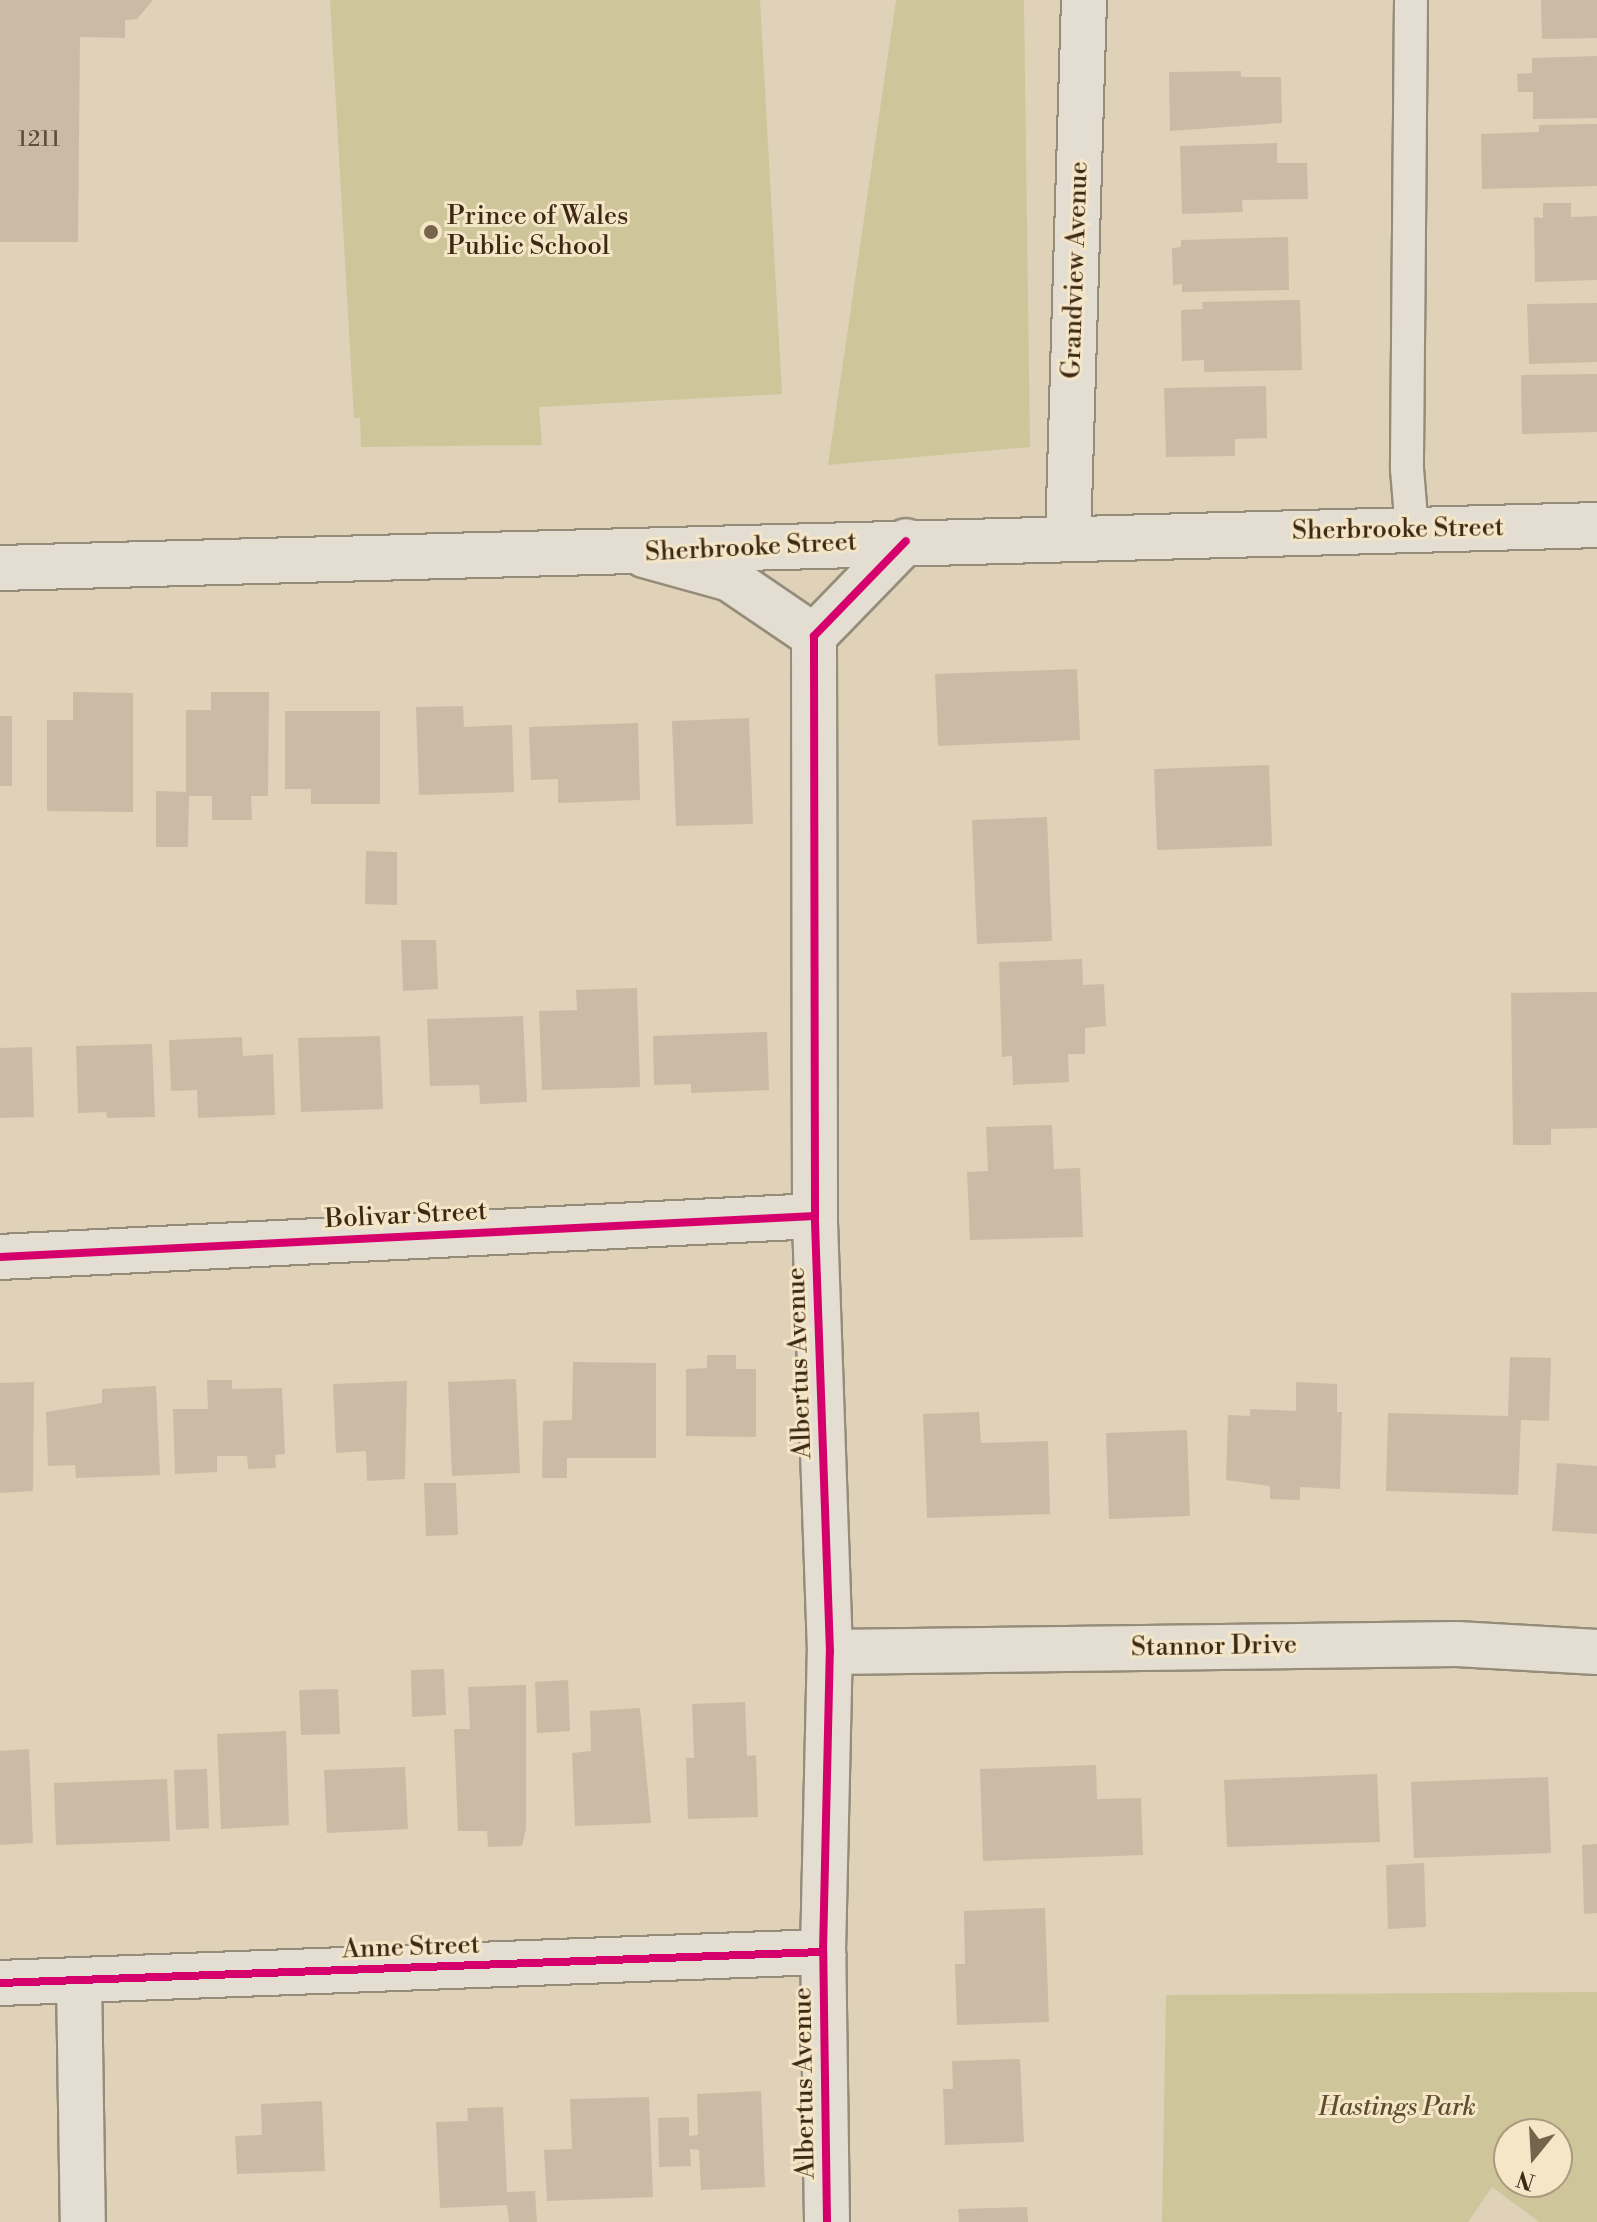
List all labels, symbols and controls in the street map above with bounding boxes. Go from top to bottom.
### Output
house number: 1211 [18,127,60,153]
street label: Grandview Avenue [1057,161,1095,379]
place label: Prince of Wales Public School [447,201,628,262]
marker: Prince of Wales Public School [422,223,440,241]
street label: Sherbrooke Street [1292,513,1504,547]
street label: Sherbrooke Street [644,527,858,569]
street label: Bolivar Street [324,1196,488,1236]
street label: Albertus Avenue [781,1267,819,1459]
street label: Stannor Drive [1131,1630,1297,1664]
street label: Anne Street [342,1930,480,1966]
street label: Albertus Avenue [788,1987,822,2179]
park label: Hastings Park [1318,2092,1476,2124]
north arrow [1493,2118,1573,2198]
text: N [1514,2164,1538,2195]

